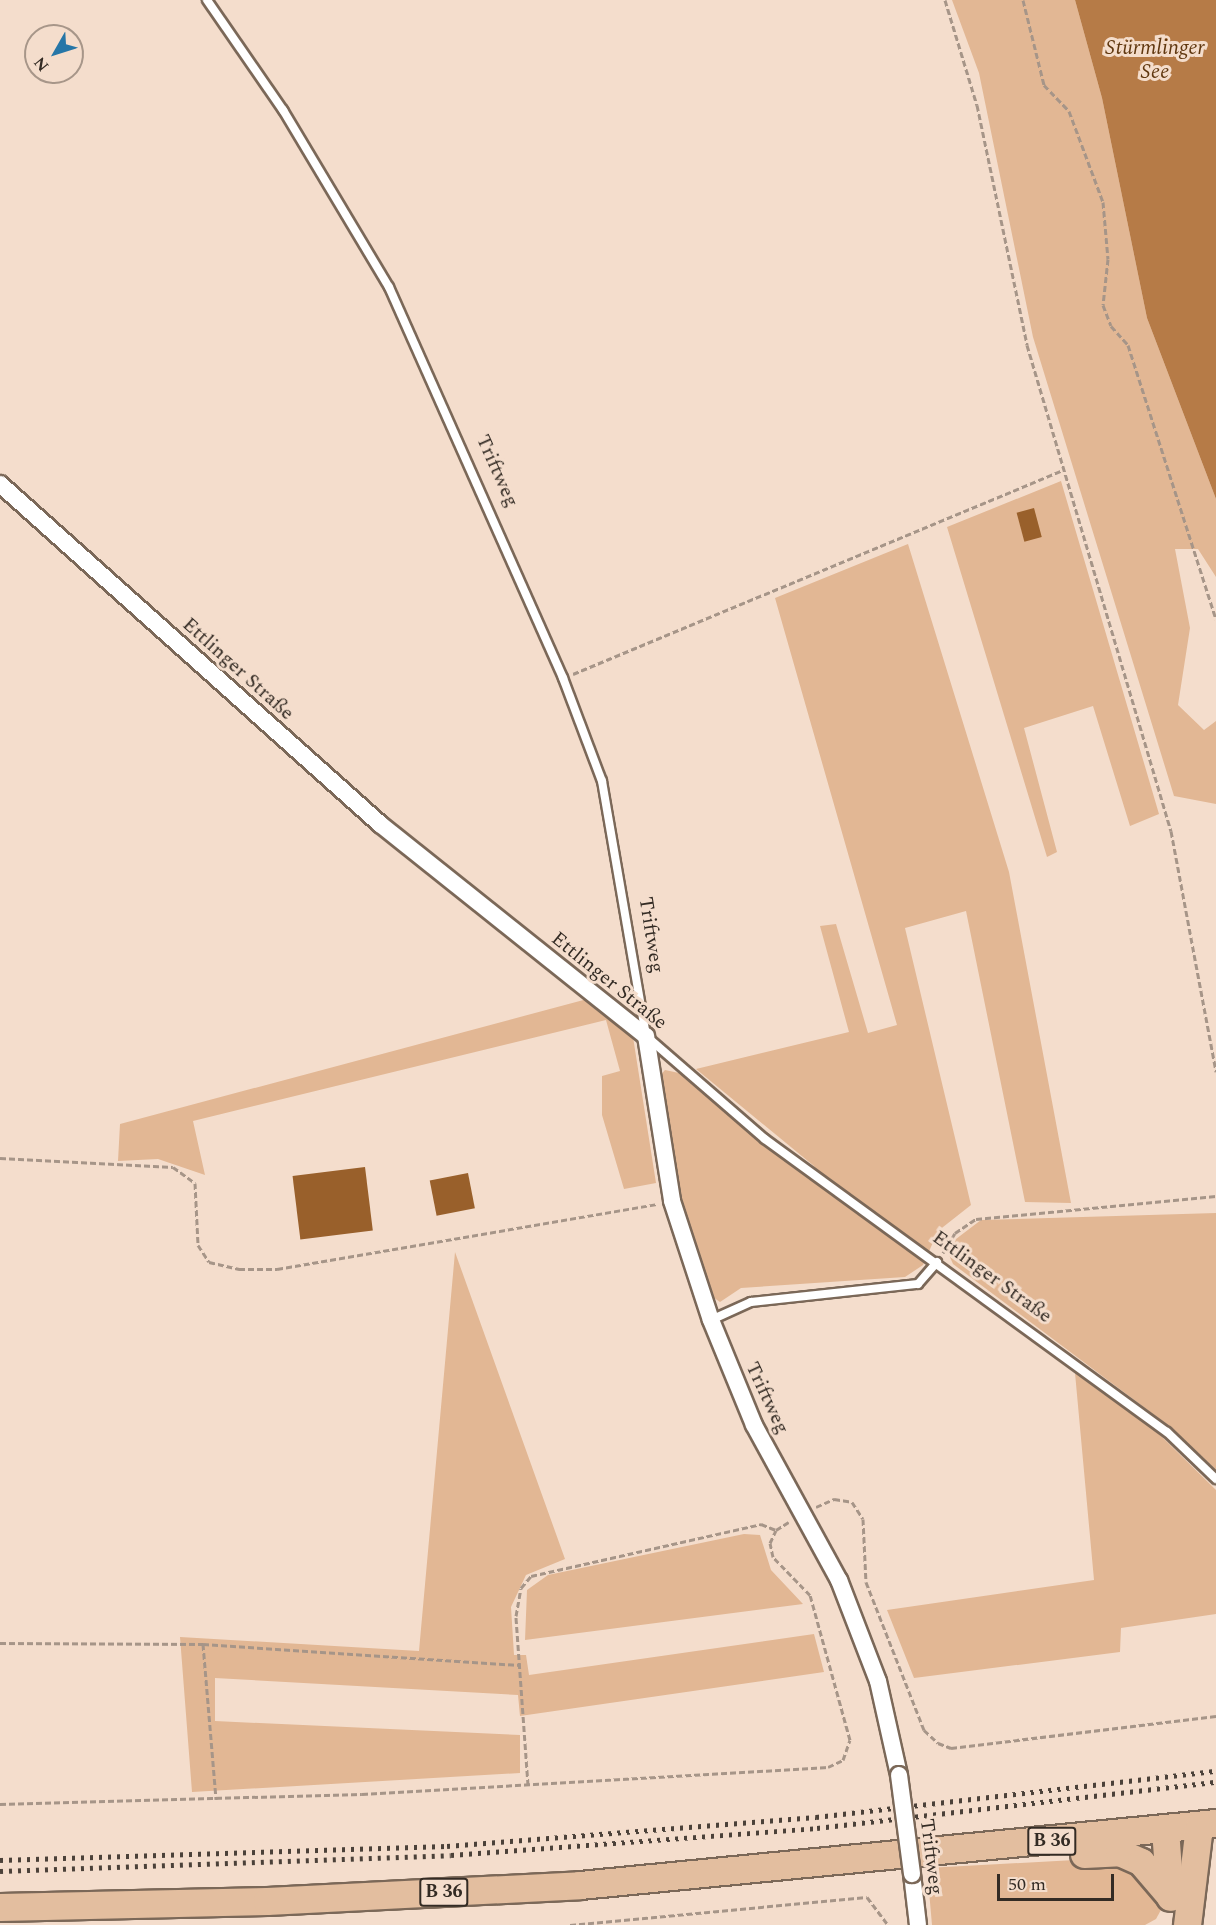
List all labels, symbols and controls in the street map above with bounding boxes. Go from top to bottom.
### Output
north arrow [24,24,84,84]
water label: Stürmlinger See [1105,35,1205,85]
text: N [28,51,55,77]
street label: Triftweg [470,431,524,511]
street label: Ettlinger Straße [177,613,299,725]
street label: Triftweg [633,895,669,975]
street label: Ettlinger Straße [546,927,672,1035]
street label: Ettlinger Straße [928,1226,1056,1328]
street label: Triftweg [740,1358,794,1438]
street label: Triftweg [914,1817,948,1897]
road number: B 36 [1026,1826,1078,1856]
scale bar [1000,1862,1117,1900]
text: 50 m [1008,1871,1046,1898]
road number: B 36 [418,1877,470,1907]

